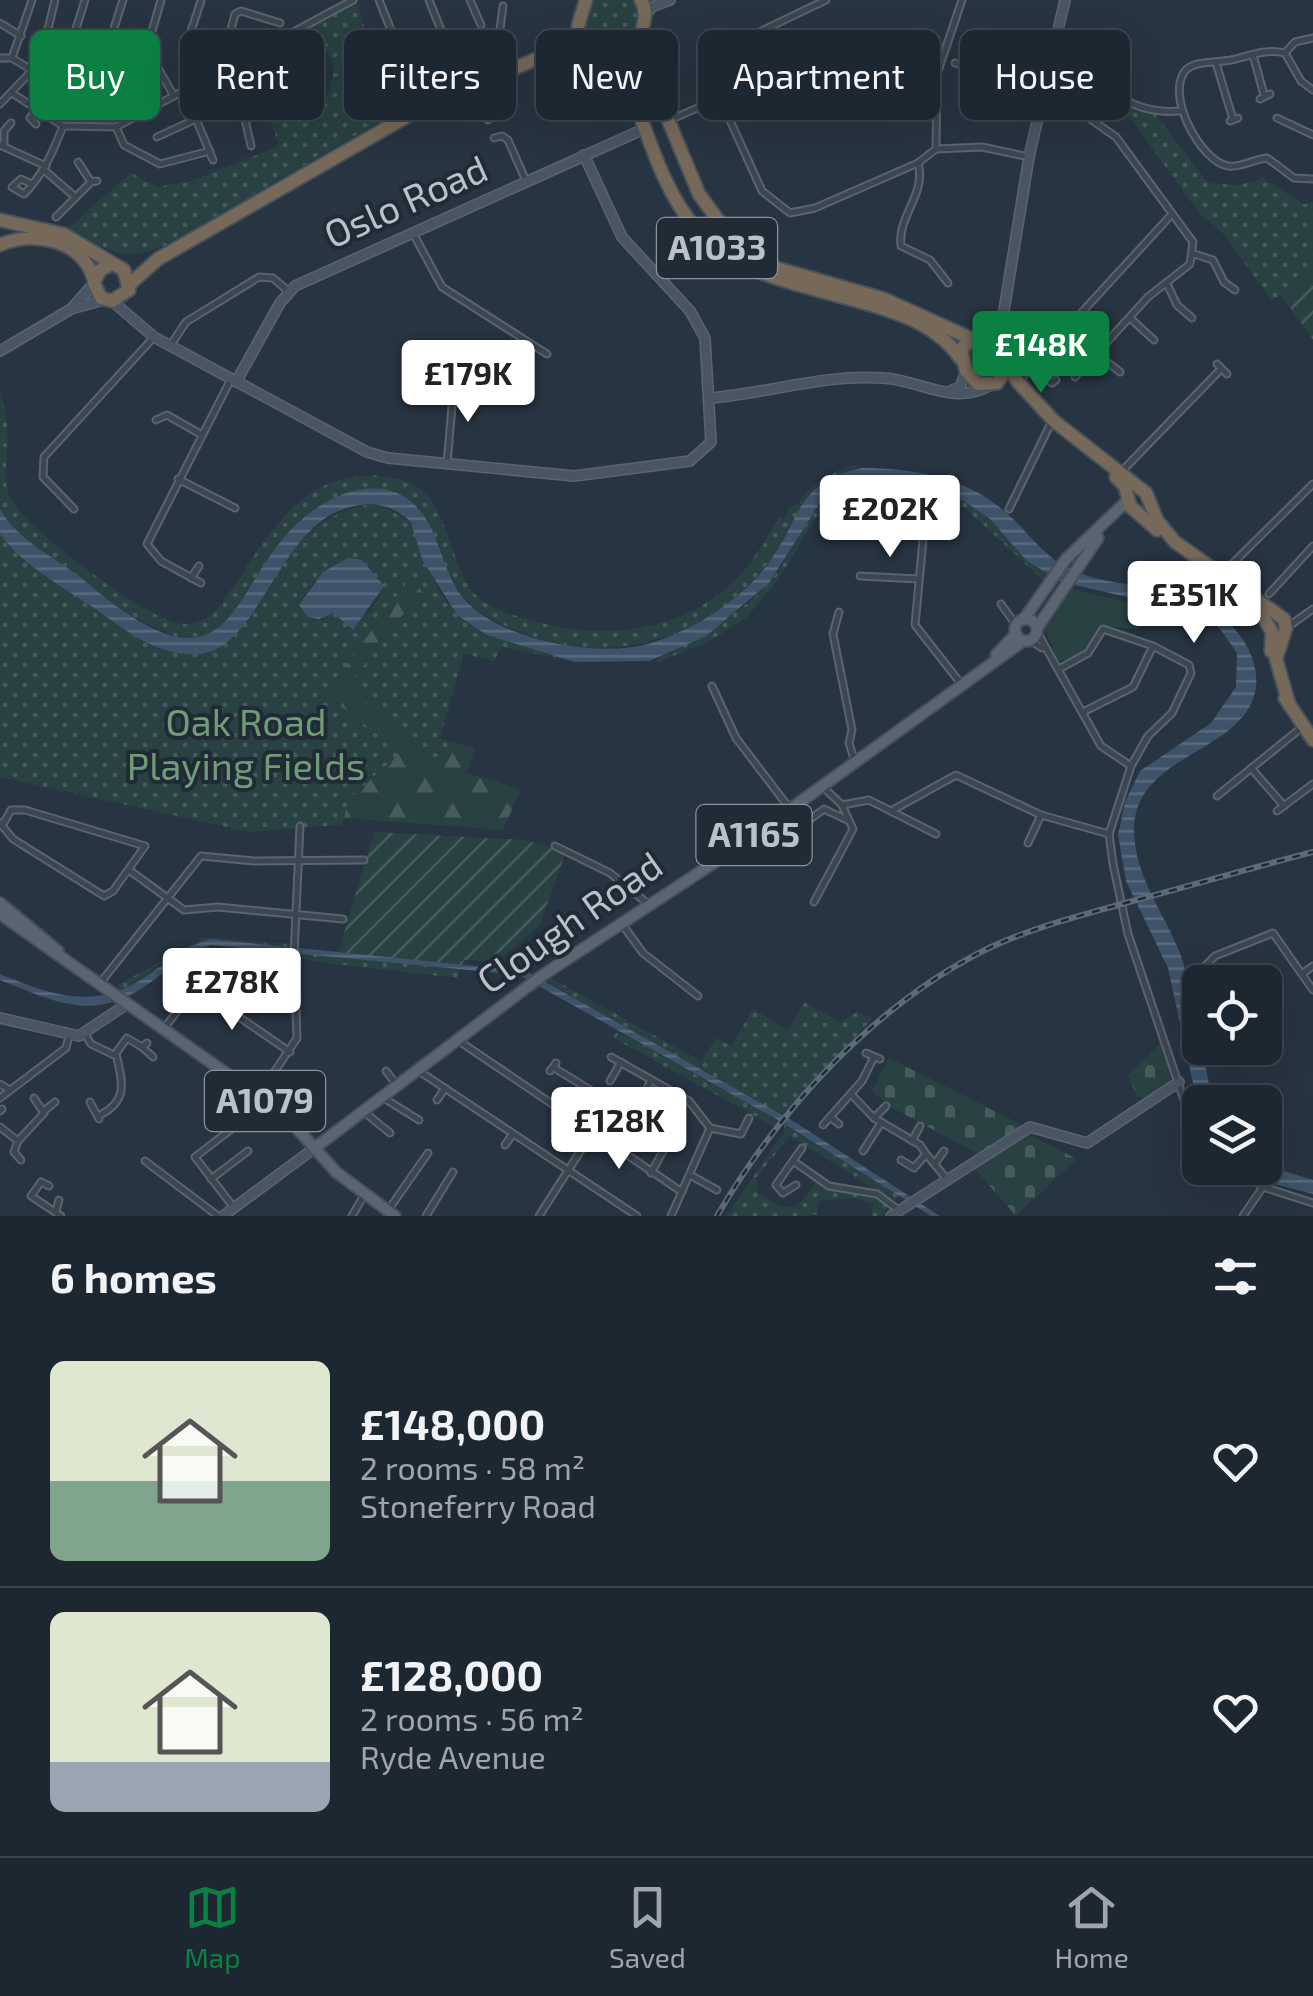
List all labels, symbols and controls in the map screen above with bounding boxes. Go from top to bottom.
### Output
chip: Buy [30,30,160,120]
chip: Rent [180,30,324,120]
chip: Filters [344,30,516,120]
chip: New [536,30,678,120]
chip: Apartment [698,30,940,120]
chip: House [960,30,1130,120]
street label: Oslo Road [317,144,494,256]
road number: A1033 [657,218,777,278]
pin: £148K [971,311,1111,396]
text: £148K [994,324,1088,362]
pin: £179K [398,340,538,425]
text: £179K [424,353,512,391]
pin: £202K [820,475,960,560]
text: £202K [842,488,938,526]
pin: £351K [1124,561,1264,646]
text: £351K [1150,574,1238,612]
park label: Oak Road Playing Fields [127,698,365,788]
road number: A1165 [696,805,812,865]
street label: Clough Road [467,841,670,1002]
pin: £278K [162,948,302,1033]
text: £278K [185,961,279,999]
map controls [1182,965,1282,1185]
button: locate [1182,965,1282,1065]
road number: A1079 [205,1071,325,1131]
button: layers [1182,1085,1282,1185]
pin: £128K [549,1087,689,1172]
text: £128K [573,1100,665,1138]
icon: filters [1208,1249,1263,1304]
text: 6 homes [50,1251,217,1301]
text: £148,000 [360,1398,545,1448]
icon: home [130,1401,250,1521]
icon: heart [1208,1434,1263,1489]
text: 2 rooms · 58 m² [360,1448,585,1486]
text: Stoneferry Road [360,1486,596,1524]
text: £128,000 [360,1649,543,1699]
icon: home [130,1652,250,1772]
icon: heart [1208,1685,1263,1740]
text: 2 rooms · 56 m² [360,1699,584,1737]
text: Ryde Avenue [360,1737,546,1775]
tab: Map [184,1880,240,1974]
tab: Saved [609,1880,686,1974]
tab: Home [1055,1880,1129,1974]

